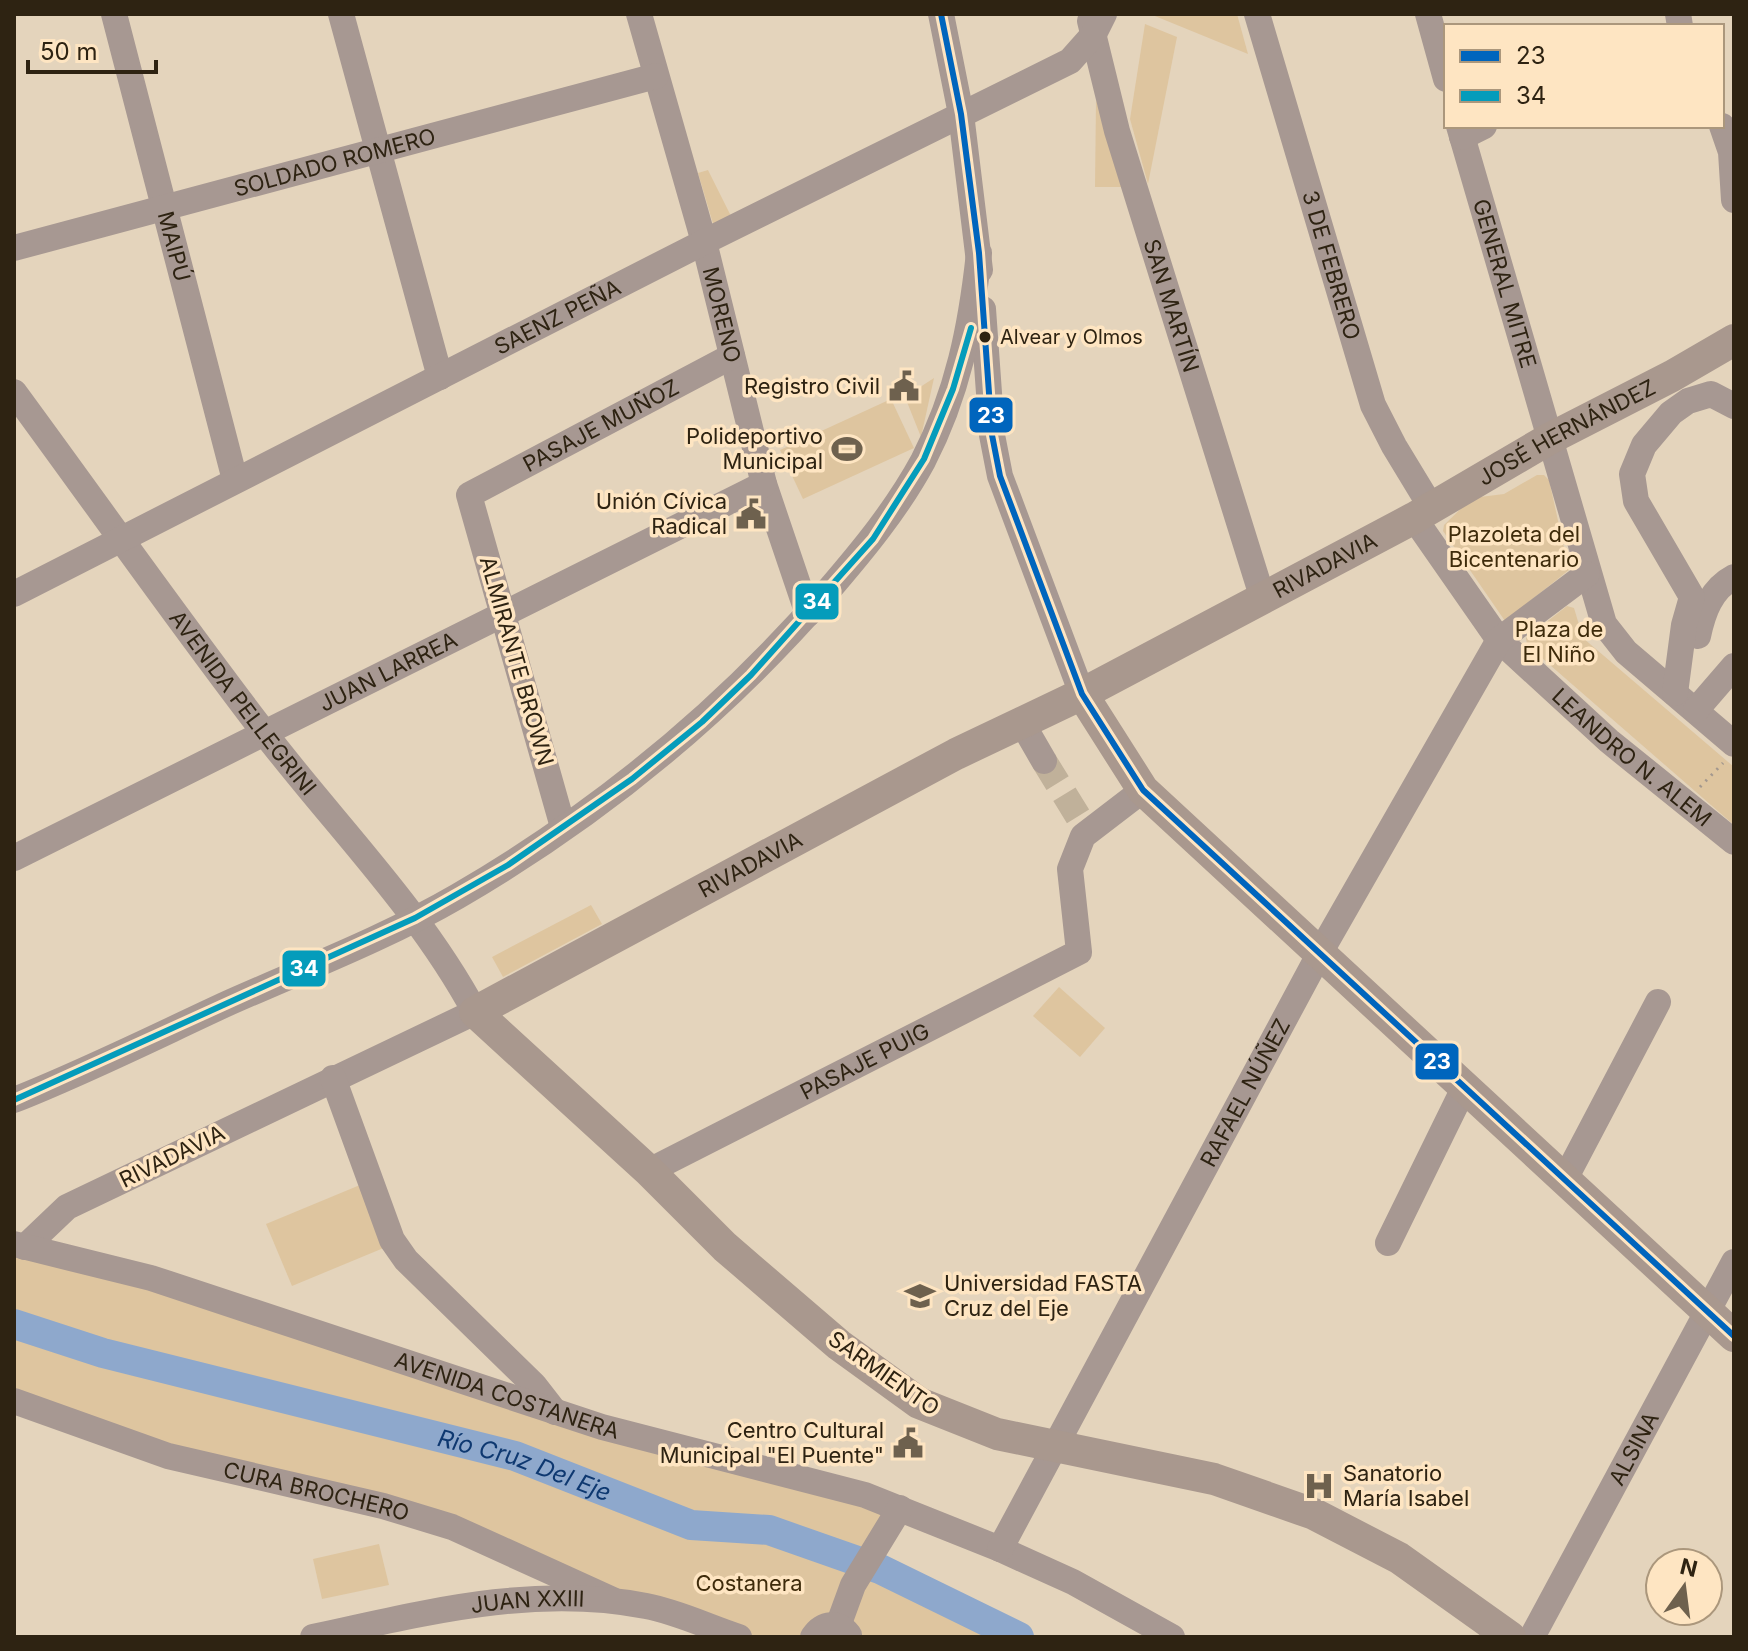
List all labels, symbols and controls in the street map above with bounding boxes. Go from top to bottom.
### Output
scale bar [28,24,156,74]
legend [1444,24,1724,128]
text: 50 m [40,37,98,66]
text: 23 [1516,41,1545,70]
text: 34 [1516,81,1546,110]
street label: SOLDADO ROMERO [231,123,438,202]
street label: 3 DE FEBRERO [1297,188,1366,343]
street label: GENERAL MITRE [1468,196,1542,371]
street label: MAIPÚ [153,208,196,284]
street label: SAN MARTÍN [1138,236,1204,375]
street label: MORENO [698,264,746,365]
street label: SAENZ PEÑA [490,274,625,360]
place label: Alvear y Olmos [1000,325,1143,349]
marker: Alvear y Olmos [977,329,993,345]
public building icon: Registro Civil [887,369,921,403]
place label: Registro Civil [744,373,880,399]
street label: PASAJE MUÑOZ [518,374,683,477]
street label: JOSÉ HERNÁNDEZ [1473,374,1660,491]
line badge: 23 [968,396,1014,434]
text: 23 [977,402,1005,428]
place label: Polideportivo Municipal [686,423,823,474]
sports icon: Polideportivo Municipal [830,432,864,466]
place label: Unión Cívica Radical [596,488,727,539]
public building icon: Unión Cívica Radical [734,497,768,531]
park label: Plazoleta del Bicentenario [1448,521,1580,572]
street label: RIVADAVIA [1268,527,1381,603]
street label: ALMIRANTE BROWN [475,553,559,769]
line badge: 34 [794,582,840,621]
text: 34 [802,588,832,614]
street label: AVENIDA PELLEGRINI [164,605,322,800]
park label: Plaza de El Niño [1515,616,1603,667]
street label: JUAN LARREA [315,626,461,717]
street label: LEANDRO N. ALEM [1547,683,1717,832]
street label: RIVADAVIA [694,826,807,903]
line badge: 34 [281,949,327,988]
text: 34 [289,955,319,981]
street label: RAFAEL NÚÑEZ [1195,1014,1295,1171]
street label: PASAJE PUIG [796,1017,934,1105]
line badge: 23 [1414,1042,1460,1081]
text: 23 [1423,1048,1451,1074]
street label: RIVADAVIA [115,1119,229,1193]
place label: Universidad FASTA Cruz del Eje [944,1270,1142,1321]
school or university icon: Universidad FASTA Cruz del Eje [903,1279,937,1313]
street label: SARMIENTO [824,1325,944,1421]
street label: AVENIDA COSTANERA [391,1346,622,1444]
street label: ALSINA [1603,1407,1664,1490]
place label: Centro Cultural Municipal "El Puente" [660,1417,884,1468]
water label: Río Cruz Del Eje [435,1423,615,1507]
public building icon: Centro Cultural Municipal "El Puente" [891,1426,925,1460]
street label: CURA BROCHERO [221,1456,412,1526]
place label: Sanatorio María Isabel [1343,1460,1469,1511]
hospital icon: Sanatorio María Isabel [1302,1469,1336,1503]
north arrow [1644,1547,1724,1627]
text: N [1678,1553,1700,1582]
park label: Costanera [696,1570,803,1596]
street label: JUAN XXIII [469,1585,585,1618]

